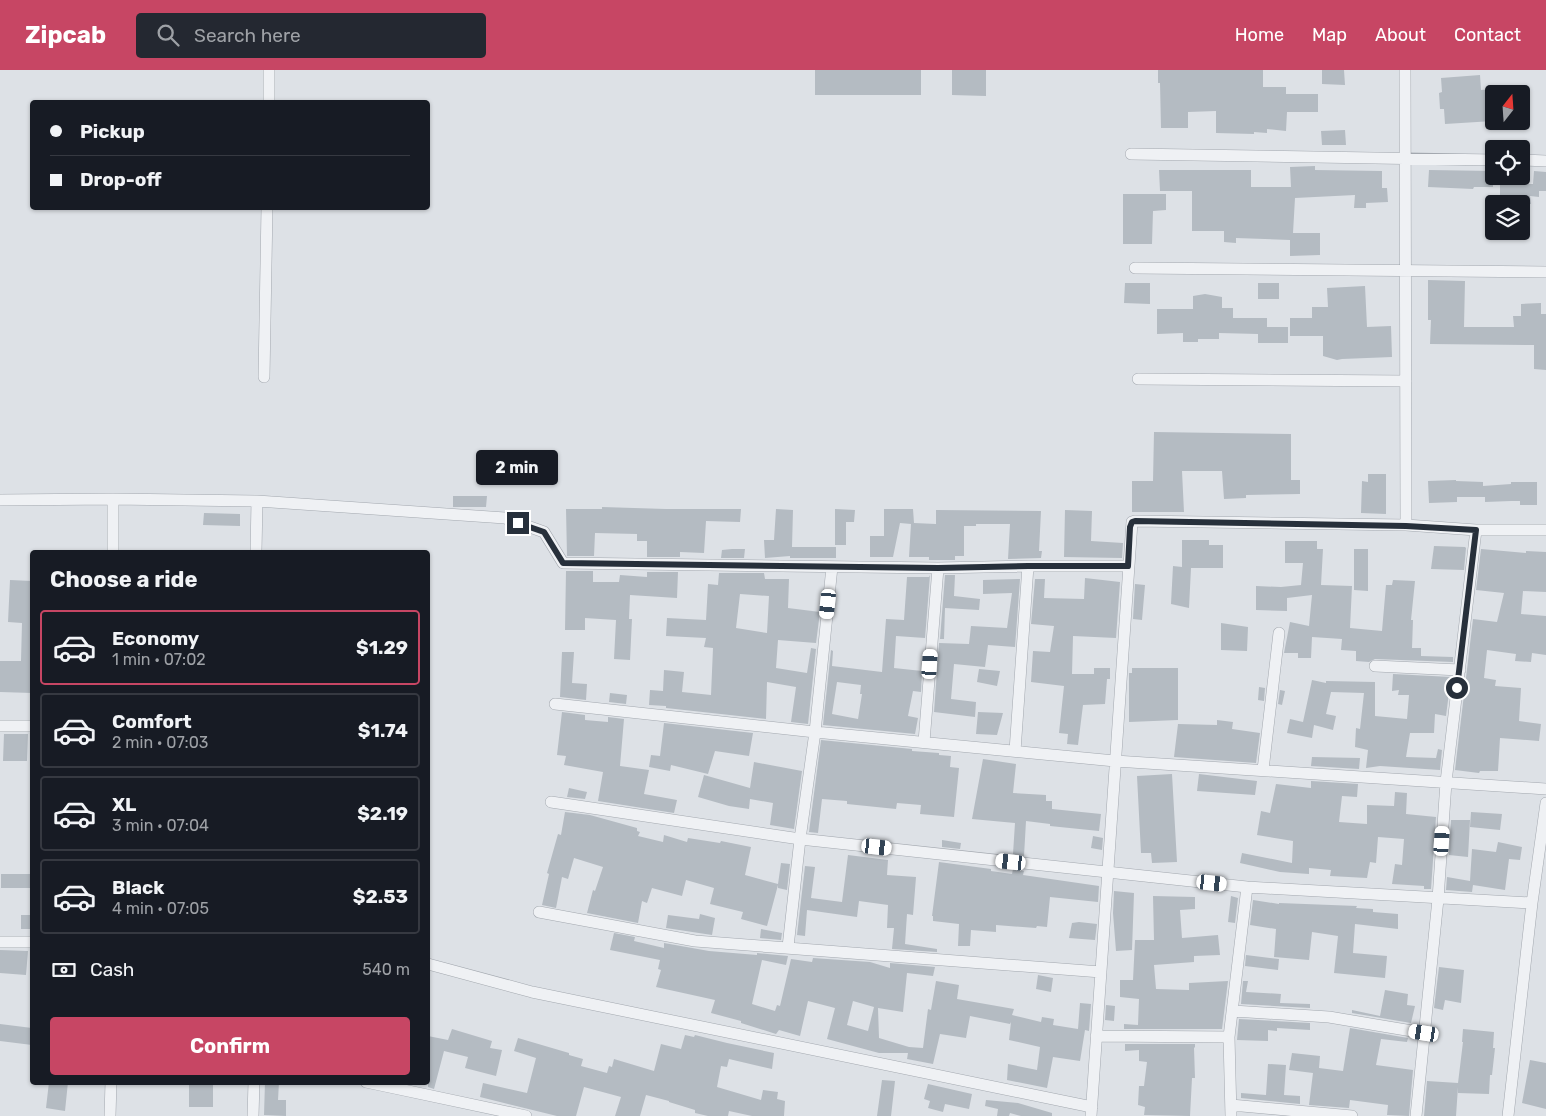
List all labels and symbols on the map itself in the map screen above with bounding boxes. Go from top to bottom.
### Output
north arrow [1485,85,1530,130]
callout: 2 min [477,450,559,486]
route end [507,512,529,534]
car [818,588,837,620]
car [921,649,938,679]
route start [1446,677,1468,699]
car [1433,826,1450,856]
car [861,838,892,856]
car [995,853,1026,871]
car [1196,874,1227,892]
car [1408,1023,1439,1043]

